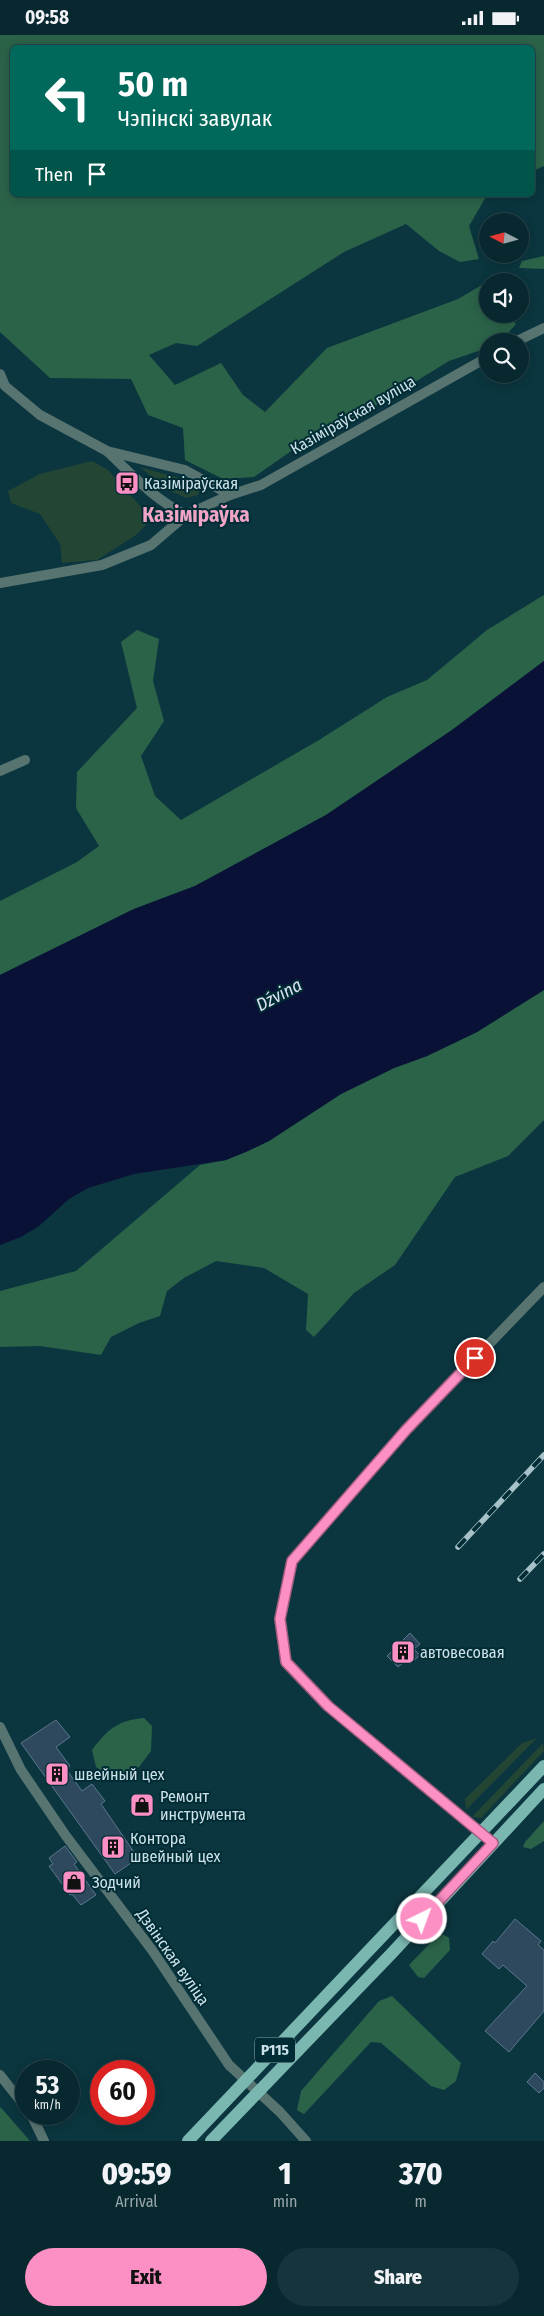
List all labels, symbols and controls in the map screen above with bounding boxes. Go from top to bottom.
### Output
text: 09:58 [25,6,69,29]
text: 50 m [118,63,188,105]
icon: left [35,65,100,130]
text: Чэпінскі завулак [118,105,272,132]
icon: arrive [83,160,111,188]
text: Then [35,163,73,186]
north arrow [479,213,529,263]
map controls [479,213,529,383]
button: sound [479,273,529,323]
button: search [479,333,529,383]
street label: Казіміраўская вуліца [287,371,419,459]
bus stop icon: Казіміраўская [114,470,140,496]
place label: Казіміраўская [144,474,238,493]
district label: Казіміраўка [142,502,250,528]
water label: Dźvina [252,974,306,1016]
pin [454,1337,496,1379]
icon: arrive [461,1344,489,1372]
building icon: автовесовая [390,1639,416,1665]
place label: автовесовая [420,1643,505,1662]
building icon: швейный цех [44,1761,70,1787]
place label: швейный цех [74,1765,165,1784]
place label: Ремонт инструмента [160,1787,246,1824]
shop icon: Ремонт инструмента [129,1792,155,1818]
place label: Контора швейный цех [130,1829,221,1866]
building icon: Контора швейный цех [100,1834,126,1860]
shop icon: Зодчий [61,1869,87,1895]
place label: Зодчий [92,1873,141,1892]
position arrow [395,1892,447,1944]
street label: Дзвінская вуліца [132,1904,213,2009]
road number: Р115 [255,2037,295,2063]
speed limit sign: 60 [90,2060,155,2125]
text: 53 [36,2071,59,2101]
text: km/h [34,2098,61,2112]
text: 09:59 [101,2156,171,2192]
text: 1 [279,2156,292,2192]
text: 370 [399,2156,443,2192]
text: Arrival [115,2192,158,2211]
text: min [273,2192,298,2211]
text: m [415,2192,427,2211]
button: Exit [25,2248,267,2306]
button: Share [277,2248,519,2306]

